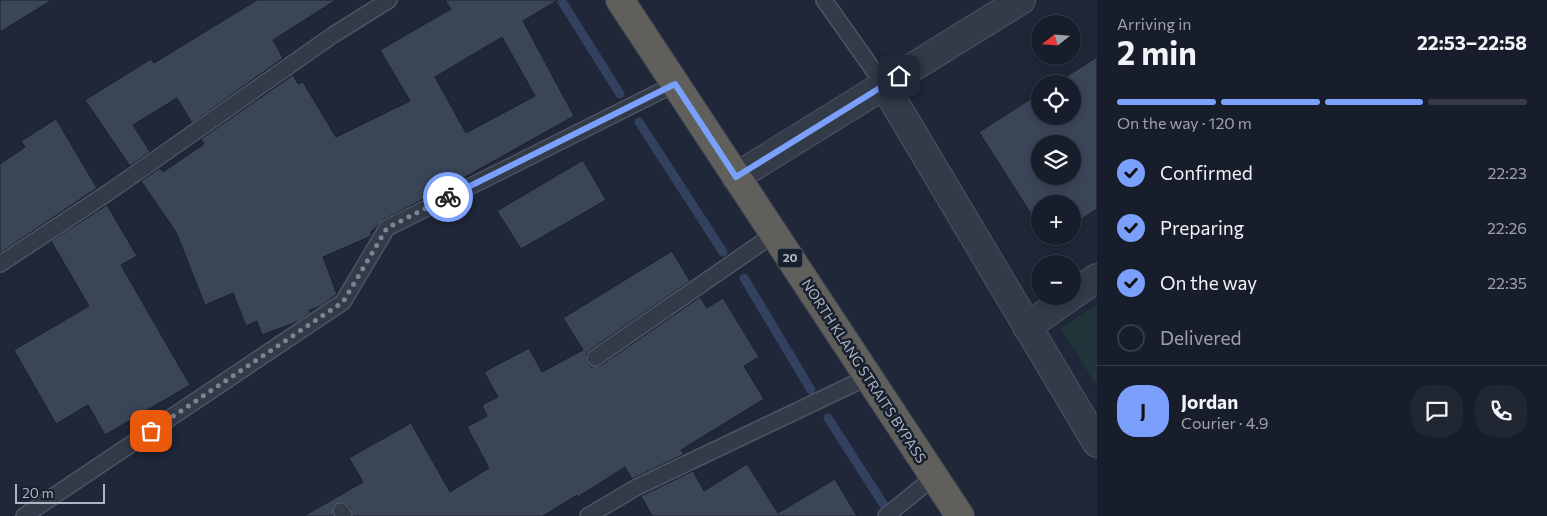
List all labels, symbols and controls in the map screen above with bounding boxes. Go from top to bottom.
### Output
text: Arriving in [1117,14,1191,33]
north arrow [1031,15,1081,65]
map controls [1031,15,1081,305]
text: 22:53–22:58 [1417,31,1527,54]
text: 2 min [1117,32,1197,72]
pin [878,55,920,97]
icon: home [885,62,913,90]
button: locate [1031,75,1081,125]
text: On the way · 120 m [1117,113,1252,132]
button: layers [1031,135,1081,185]
icon: check [1117,159,1145,187]
text: Confirmed [1160,161,1253,184]
text: 22:23 [1487,163,1527,182]
courier [423,172,473,222]
icon: bike [434,183,462,211]
button: + [1031,195,1081,245]
icon: check [1117,214,1145,242]
text: Preparing [1160,216,1244,239]
text: 22:26 [1487,218,1527,237]
road number: 20 [778,248,802,268]
button: − [1031,255,1081,305]
icon: check [1117,269,1145,297]
text: On the way [1160,271,1257,294]
text: 22:35 [1487,273,1527,292]
street label: NORTH KLANG STRAITS BYPASS [799,276,930,466]
text: Delivered [1160,326,1241,349]
button: chat [1411,385,1463,437]
button: phone [1475,385,1527,437]
text: Jordan [1181,390,1238,413]
text: J [1140,399,1146,422]
pin [130,410,172,452]
text: Courier · 4.9 [1181,413,1268,432]
icon: bag [137,417,165,445]
scale bar [15,481,105,504]
text: 20 m [22,484,54,501]

